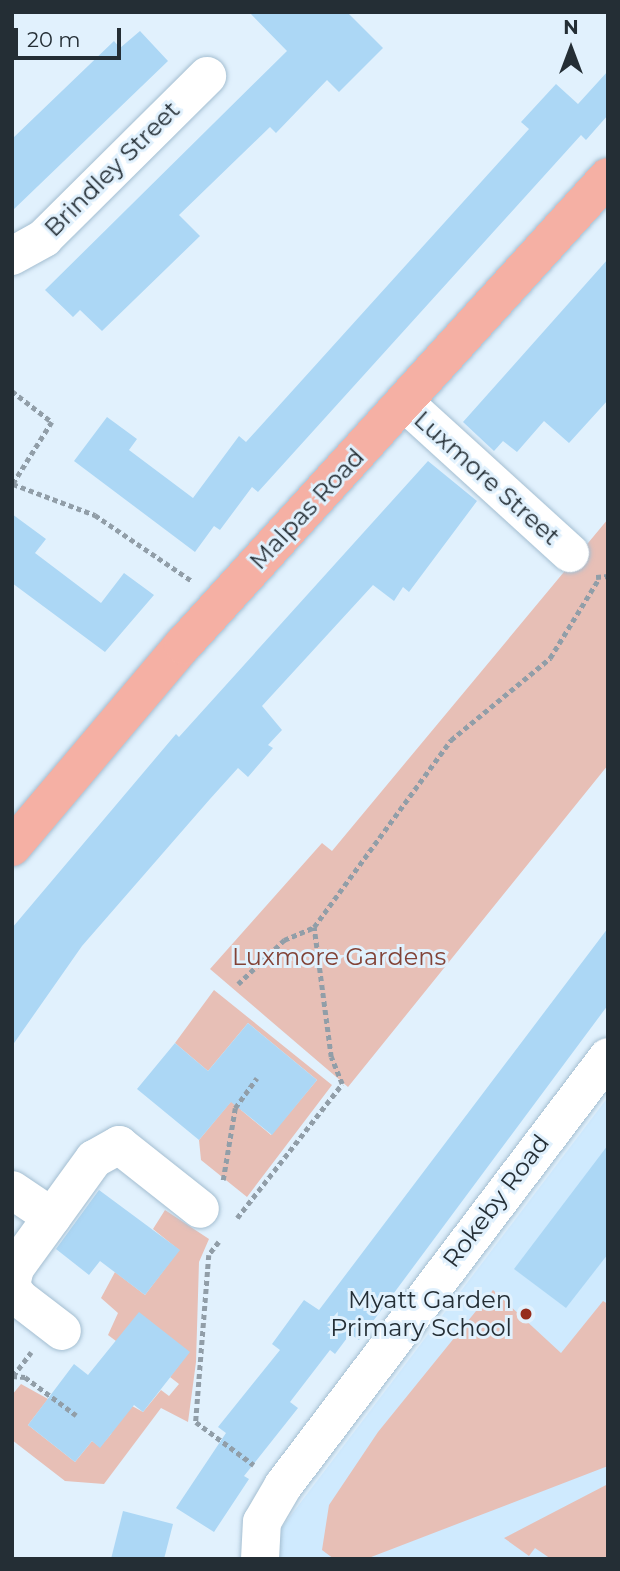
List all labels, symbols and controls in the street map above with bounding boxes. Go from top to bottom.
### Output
scale bar [18,14,124,58]
north arrow [536,14,606,84]
text: N [563,16,579,39]
text: 20 m [27,27,81,52]
street label: Brindley Street [38,95,186,243]
street label: Luxmore Street [408,405,566,551]
street label: Malpas Road [244,443,370,575]
park label: Luxmore Gardens [232,943,446,971]
street label: Rokeby Road [437,1129,555,1273]
place label: Myatt Garden Primary School [330,1286,512,1342]
marker: Myatt Garden Primary School [518,1306,534,1322]

